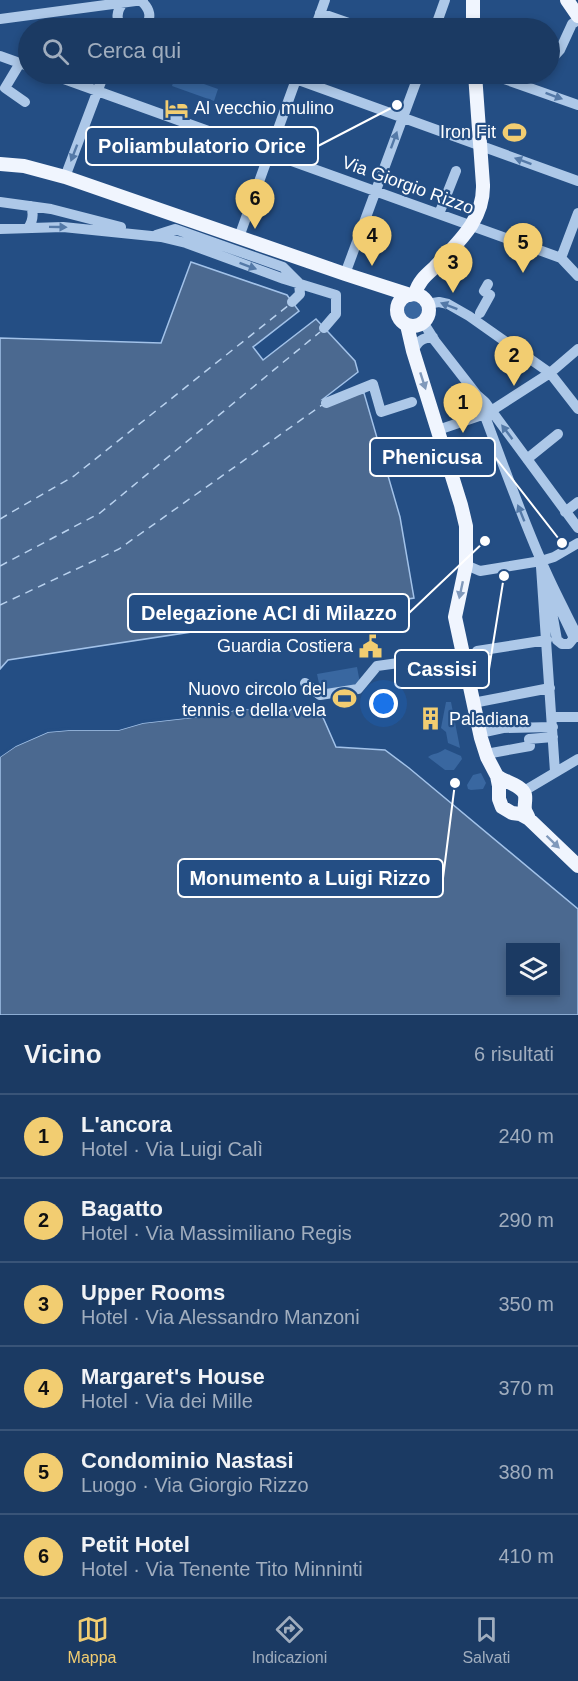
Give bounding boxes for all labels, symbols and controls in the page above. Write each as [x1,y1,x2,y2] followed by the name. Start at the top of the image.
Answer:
[18,18,560,84] search box
[39,35,72,68] icon: search
[87,38,181,63] text: Cerca qui
[545,92,563,102] one-way arrow
[163,95,189,121] hotel icon: Al vecchio mulino
[194,98,334,118] place label: Al vecchio mulino
[501,119,527,145] sports icon: Iron Fit
[440,122,496,142] place label: Iron Fit
[86,127,318,165] callout: Poliambulatorio Orice
[389,131,399,149] one-way arrow
[98,135,306,157] text: Poliambulatorio Orice
[69,144,78,162] one-way arrow
[339,152,477,218] street label: Via Giorgio Rizzo
[514,155,532,165] one-way arrow
[236,180,274,229] pin: 6
[352,216,392,266] pin: 4
[49,222,68,232] one-way arrow
[504,224,542,273] pin: 5
[434,244,472,293] pin: 3
[239,262,257,271] one-way arrow
[439,301,457,311] one-way arrow
[494,336,534,386] pin: 2
[419,372,428,390] one-way arrow
[444,384,482,433] pin: 1
[501,424,513,439] one-way arrow
[370,438,495,476] callout: Phenicusa
[382,446,483,468] text: Phenicusa
[516,504,525,522] one-way arrow
[456,581,465,600] one-way arrow
[128,594,409,632] callout: Delegazione ACI di Milazzo
[141,602,397,624] text: Delegazione ACI di Milazzo
[358,633,384,659] public building icon: Guardia Costiera
[217,636,354,656] place label: Guardia Costiera
[395,650,489,688] callout: Cassisi
[407,658,477,680] text: Cassisi
[182,679,327,720] place label: Nuovo circolo del tennis e della vela
[331,686,357,712] sports icon: Nuovo circolo del tennis e della vela
[369,689,398,718] your location
[418,706,444,732] building icon: Paladiana
[449,709,530,729] place label: Paladiana
[546,835,560,849] one-way arrow
[178,859,443,897] callout: Monumento a Luigi Rizzo
[189,867,431,889] text: Monumento a Luigi Rizzo
[506,943,560,997] map controls
[506,943,560,997] button: layers
[24,1039,102,1069] text: Vicino
[474,1043,554,1065] text: 6 risultati
[81,1112,172,1137] text: L'ancora
[38,1125,49,1147] text: 1
[498,1125,554,1147] text: 240 m
[81,1138,263,1160] text: Hotel · Via Luigi Calì
[81,1196,163,1221] text: Bagatto
[38,1209,49,1231] text: 2
[498,1209,554,1231] text: 290 m
[81,1222,352,1244] text: Hotel · Via Massimiliano Regis
[81,1280,225,1305] text: Upper Rooms
[38,1293,49,1315] text: 3
[498,1293,554,1315] text: 350 m
[81,1306,360,1328] text: Hotel · Via Alessandro Manzoni
[81,1364,265,1389] text: Margaret's House
[38,1377,49,1399] text: 4
[498,1377,554,1399] text: 370 m
[81,1390,253,1412] text: Hotel · Via dei Mille
[81,1448,294,1473] text: Condominio Nastasi
[38,1461,49,1483] text: 5
[498,1461,554,1483] text: 380 m
[81,1474,309,1496] text: Luogo · Via Giorgio Rizzo
[81,1532,190,1557] text: Petit Hotel
[38,1545,49,1567] text: 6
[498,1545,554,1567] text: 410 m
[81,1558,363,1580] text: Hotel · Via Tenente Tito Minninti
[68,1613,116,1667] tab: Mappa
[252,1613,327,1667] tab: Indicazioni
[462,1613,510,1667] tab: Salvati

